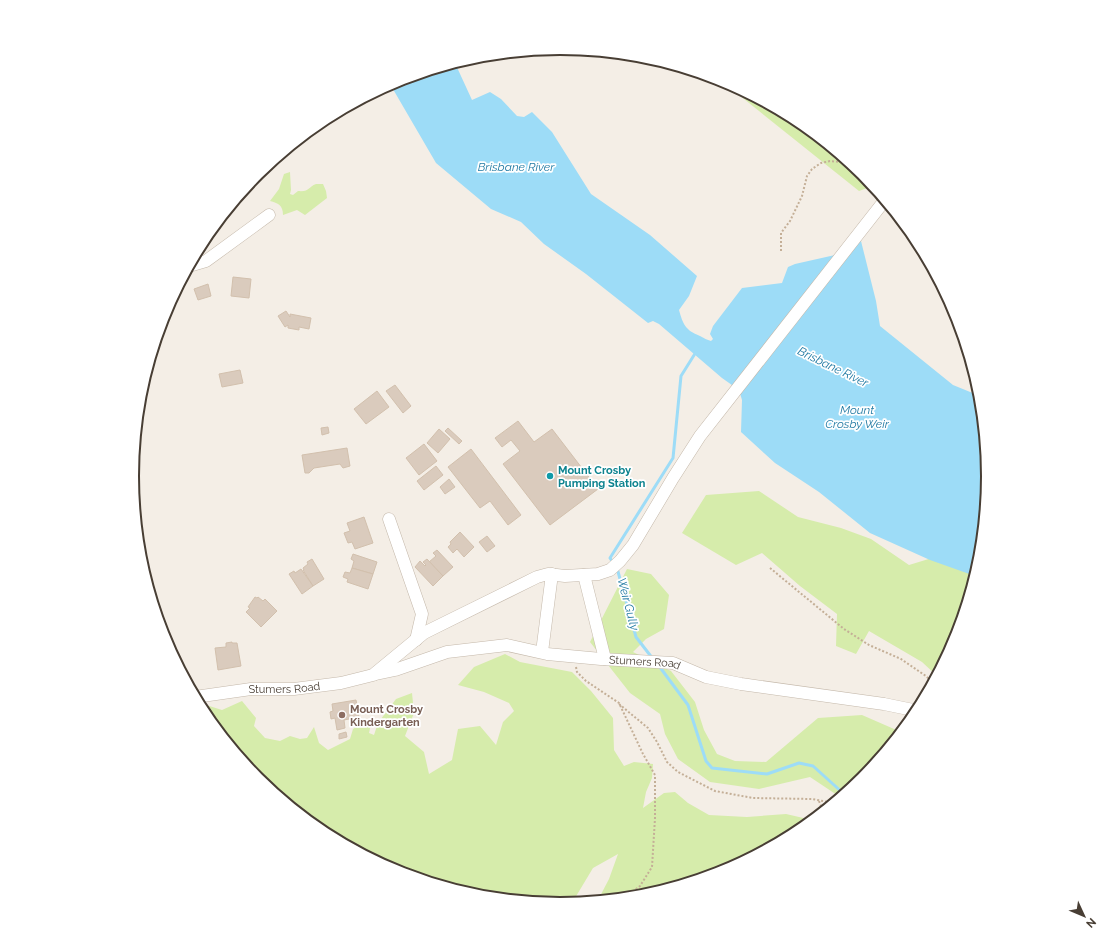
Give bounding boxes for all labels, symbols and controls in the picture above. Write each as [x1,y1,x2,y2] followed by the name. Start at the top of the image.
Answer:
[478,160,555,174] water label: Brisbane River
[795,344,871,390] water label: Brisbane River
[825,403,890,431] water label: Mount Crosby Weir
[558,464,646,490] place label: Mount Crosby Pumping Station
[545,471,555,481] marker: Mount Crosby Pumping Station
[614,576,642,633] water label: Weir Gully
[609,653,683,673] street label: Stumers Road
[249,680,321,696] street label: Stumers Road
[350,703,423,729] place label: Mount Crosby Kindergarten
[337,710,347,720] marker: Mount Crosby Kindergarten
[1064,896,1104,936] north arrow
[1083,915,1098,930] text: N

